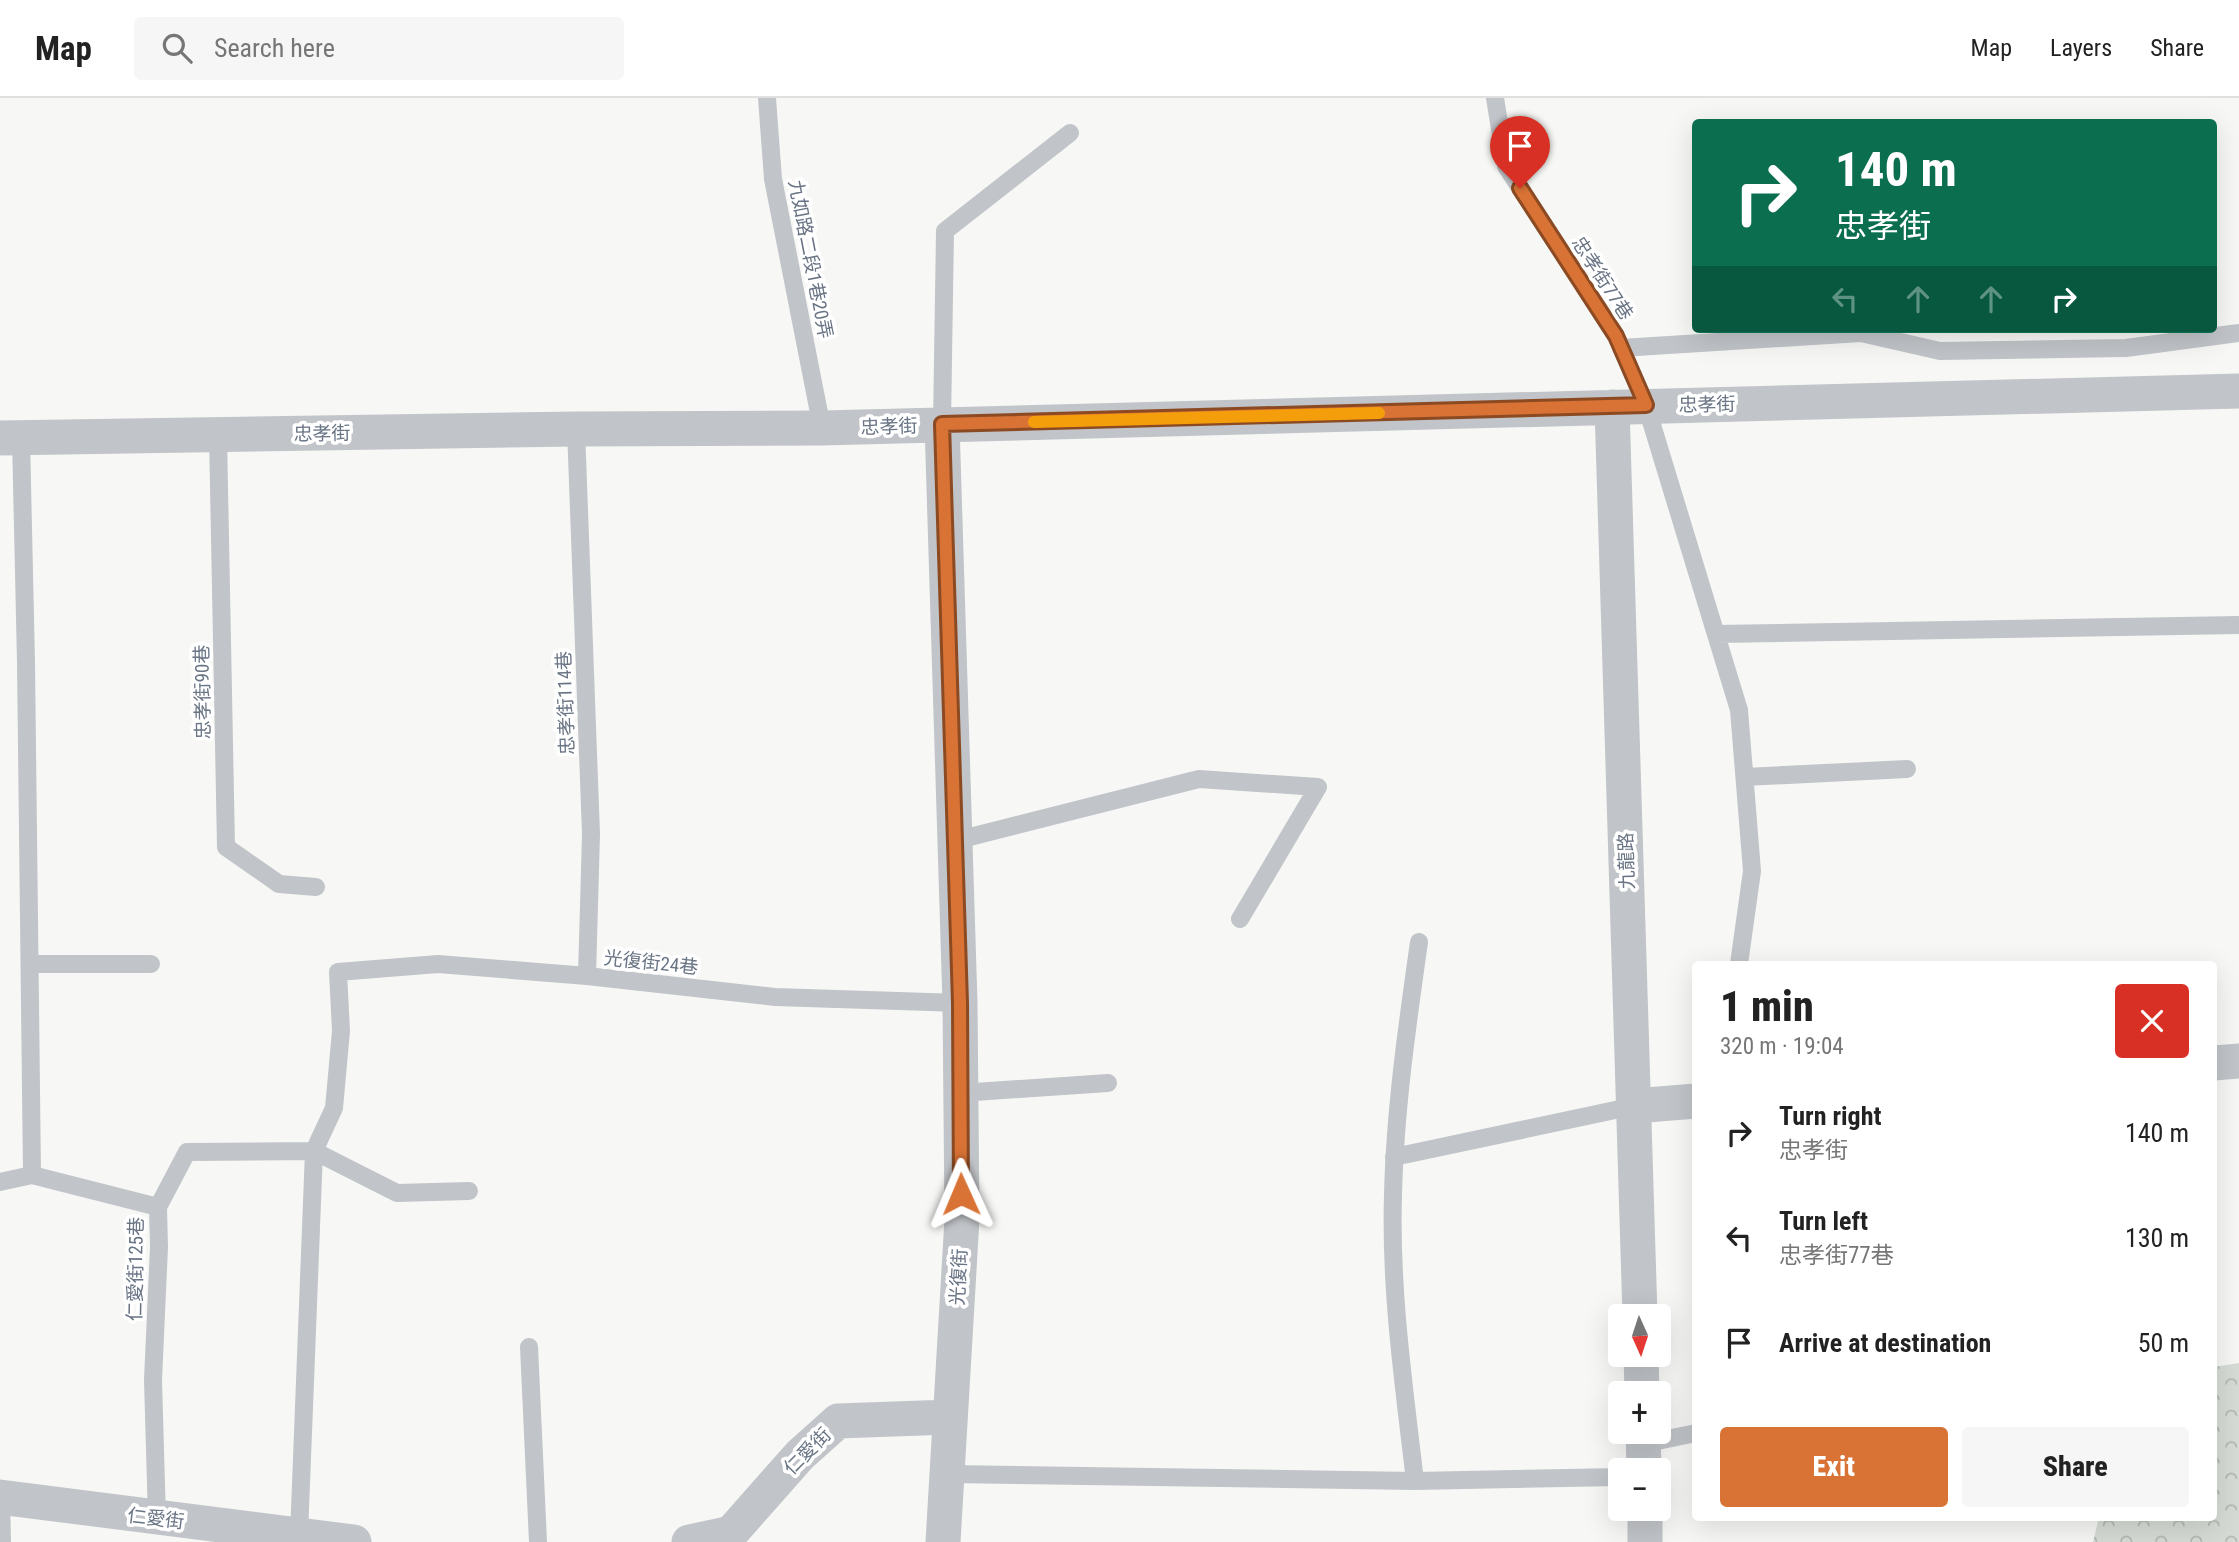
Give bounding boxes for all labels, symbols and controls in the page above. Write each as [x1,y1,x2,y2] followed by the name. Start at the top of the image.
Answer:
[134,17,624,80] search box
[35,29,92,68] text: Map
[158,29,196,67] icon: search
[214,33,335,63] text: Search here
[1971,34,2012,62] text: Map
[2050,34,2112,62] text: Layers
[2150,34,2204,62] text: Share
[1490,116,1550,188] pin
[1501,127,1539,165] icon: arrive
[1835,141,1957,198] text: 140 m
[1720,147,1811,238] icon: right
[784,178,837,340] street label: 九如路二段1巷20弄
[1835,207,1931,245] text: 忠孝街
[1567,232,1638,324] street label: 忠孝街77巷
[1826,280,1864,318] icon: left
[1899,280,1937,318] icon: ahead
[1972,280,2010,318] icon: ahead
[2045,280,2083,318] icon: right
[1678,393,1736,416] street label: 忠孝街
[860,414,918,439] street label: 忠孝街
[293,422,351,445] street label: 忠孝街
[190,644,215,740] street label: 忠孝街90巷
[552,651,579,755] street label: 忠孝街114巷
[1614,832,1639,890] street label: 九龍路
[603,946,699,979] street label: 光復街24巷
[1720,982,1814,1031] text: 1 min
[2115,984,2189,1058] button: close
[1720,1033,1844,1060] text: 320 m · 19:04
[1779,1101,1881,1131] text: Turn right
[1720,1114,1758,1152] icon: right
[2125,1118,2189,1148] text: 140 m
[1779,1137,1848,1164] text: 忠孝街
[924,1157,998,1231] position arrow
[1779,1206,1868,1236] text: Turn left
[123,1217,148,1321] street label: 仁愛街125巷
[1720,1219,1758,1257] icon: left
[2125,1223,2189,1253] text: 130 m
[1779,1242,1894,1269] text: 忠孝街77巷
[946,1248,971,1306] street label: 光復街
[1608,1304,1671,1367] north arrow
[1608,1304,1671,1521] map controls
[1720,1324,1758,1362] icon: arrive
[1779,1328,1991,1358] text: Arrive at destination
[2138,1328,2189,1358] text: 50 m
[1608,1381,1671,1444] button: +
[779,1423,836,1480] street label: 仁愛街
[1720,1427,1948,1507] button: Exit
[1962,1427,2189,1507] button: Share
[1608,1458,1671,1521] button: −
[126,1504,186,1533] street label: 仁愛街

